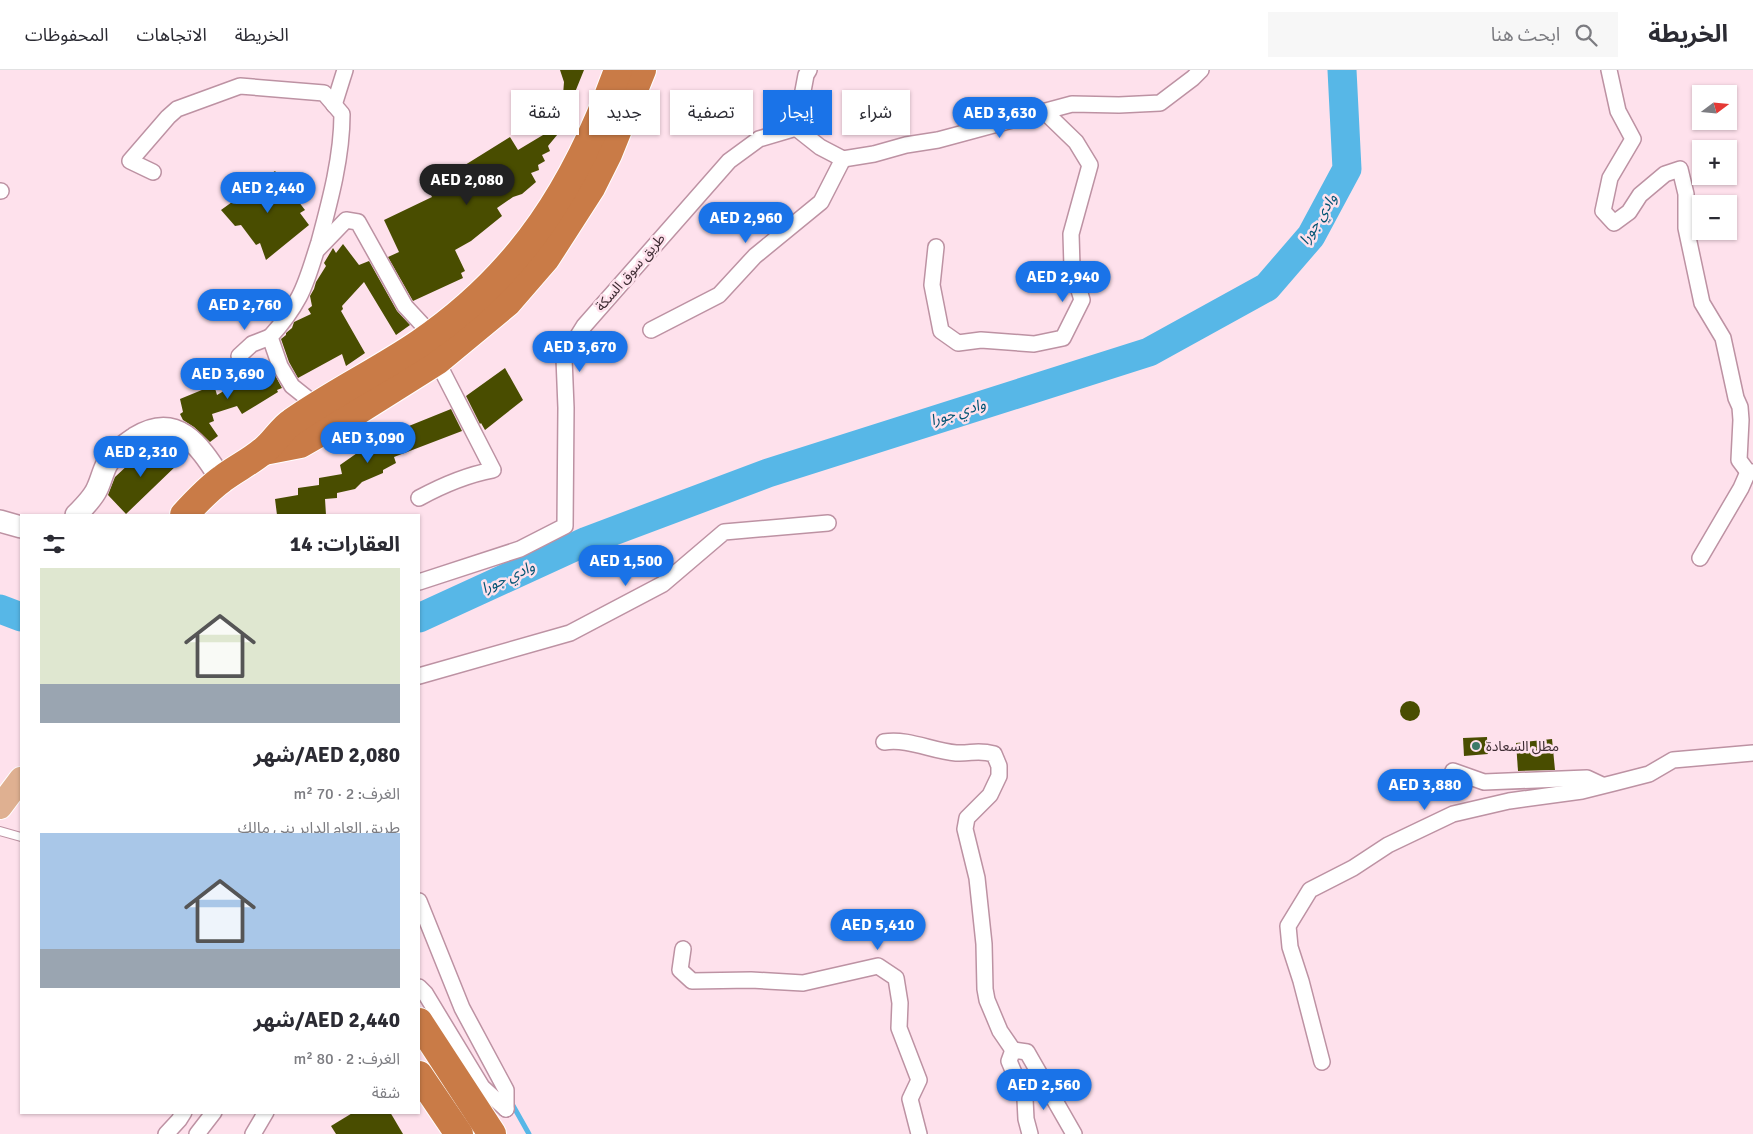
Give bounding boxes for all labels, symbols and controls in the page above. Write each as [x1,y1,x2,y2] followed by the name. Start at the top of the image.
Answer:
[1268,12,1618,57] search box
[1648,19,1728,49] text: الخريطة
[1572,21,1600,49] icon: search
[1491,23,1560,47] text: ابحث هنا
[25,24,109,46] text: المحفوظات
[137,24,207,46] text: الاتجاهات
[235,24,289,46] text: الخريطة
[1692,85,1738,130] north arrow
[1692,85,1737,240] map controls
[511,90,579,135] chip: شقة
[589,90,660,135] chip: جديد
[670,90,753,135] chip: تصفية
[763,90,832,135] chip: إيجار
[842,90,910,135] chip: شراء
[943,97,1057,139] pin: AED 3,630
[964,103,1036,123] text: AED 3,630
[1692,140,1737,185] button: +
[410,164,524,206] pin: AED 2,080
[431,170,503,190] text: AED 2,080
[211,172,325,214] pin: AED 2,440
[232,178,304,198] text: AED 2,440
[1295,190,1343,249] water label: وادي جورا
[1692,195,1737,240] button: −
[689,202,803,244] pin: AED 2,960
[710,208,782,228] text: AED 2,960
[592,230,670,315] street label: طريق سوق السكة
[1006,260,1120,303] pin: AED 2,940
[1027,267,1099,287] text: AED 2,940
[188,288,302,331] pin: AED 2,760
[209,295,281,315] text: AED 2,760
[523,330,637,373] pin: AED 3,670
[544,337,616,357] text: AED 3,670
[171,358,285,400] pin: AED 3,690
[192,364,264,384] text: AED 3,690
[928,395,989,432] water label: وادي جورا
[311,422,425,464] pin: AED 3,090
[332,428,404,448] text: AED 3,090
[84,436,198,478] pin: AED 2,310
[105,442,177,462] text: AED 2,310
[40,530,68,558] icon: filters
[290,531,400,557] text: العقارات: 14
[569,544,683,587] pin: AED 1,500
[590,551,662,571] text: AED 1,500
[478,557,539,599] water label: وادي جورا
[175,601,265,691] icon: home
[1486,738,1559,755] place label: مطل السعادة
[1470,740,1482,752] marker: مطل السعادة
[254,742,400,768] text: AED 2,080/شهر
[1368,768,1482,811] pin: AED 3,880
[1389,775,1461,795] text: AED 3,880
[293,784,400,804] text: الغرف: 2 · 70 m²
[238,818,400,838] text: طريق العام الداير بني مالك
[175,866,265,956] icon: home
[821,908,935,951] pin: AED 5,410
[842,915,914,935] text: AED 5,410
[254,1007,400,1033] text: AED 2,440/شهر
[293,1049,400,1069] text: الغرف: 2 · 80 m²
[987,1068,1101,1111] pin: AED 2,560
[1008,1075,1080,1095] text: AED 2,560
[372,1083,400,1103] text: شقة

